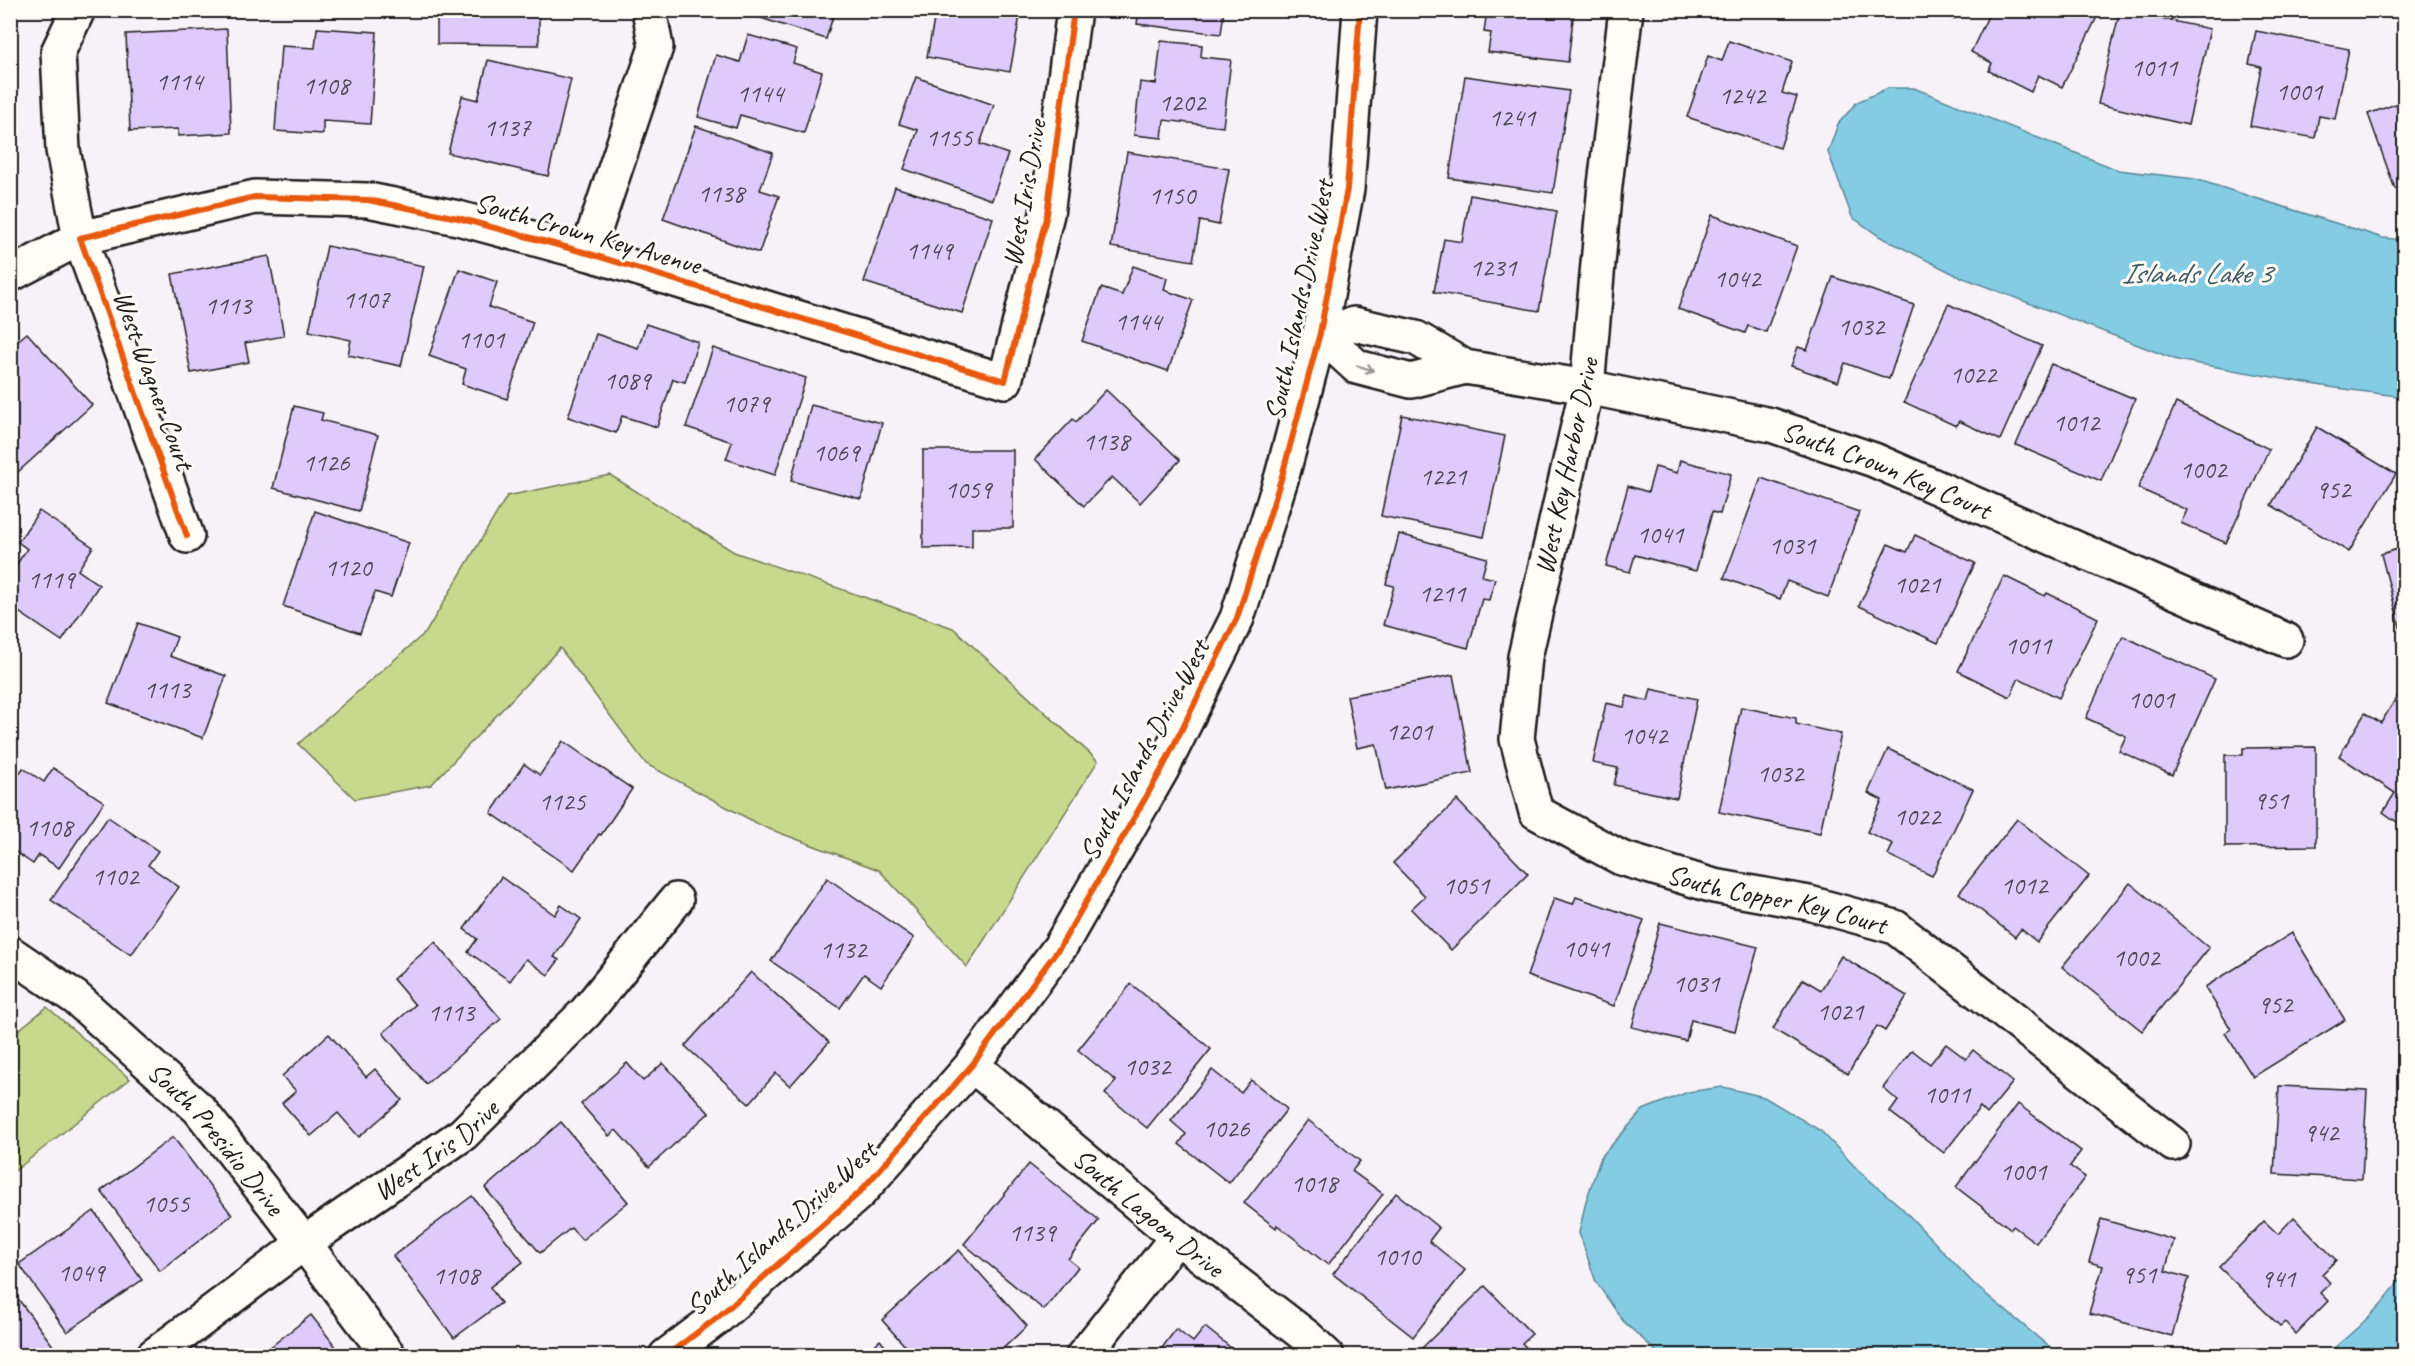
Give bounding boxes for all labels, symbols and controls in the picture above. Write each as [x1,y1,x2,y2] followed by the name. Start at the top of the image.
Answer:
[2131,51,2179,84] house number: 1011
[156,65,205,98] house number: 1114
[303,69,352,102] house number: 1108
[2276,75,2324,108] house number: 1001
[737,77,786,110] house number: 1144
[1719,79,1768,112] house number: 1242
[1159,86,1208,119] house number: 1202
[1489,101,1537,134] house number: 1241
[484,111,532,144] house number: 1137
[994,115,1054,269] street label: West Iris Drive
[926,121,974,154] house number: 1155
[1256,174,1342,423] street label: South Islands Drive West
[698,177,747,210] house number: 1138
[1149,179,1198,212] house number: 1150
[471,184,707,282] street label: South Crown Key Avenue
[906,234,955,267] house number: 1149
[1470,251,1518,284] house number: 1231
[2121,254,2276,292] water label: Islands Lake 3
[1714,262,1763,295] house number: 1042
[343,283,391,316] house number: 1107
[105,286,203,477] street label: West Wagner Court
[205,289,254,322] house number: 1113
[1115,305,1164,338] house number: 1144
[1838,310,1887,343] house number: 1032
[458,323,506,356] house number: 1101
[1526,353,1606,577] street label: West Key Harbor Drive
[1950,358,1999,391] house number: 1022
[1355,363,1374,374] one-way arrow
[604,364,653,397] house number: 1089
[723,387,772,420] house number: 1079
[2053,406,2102,439] house number: 1012
[1778,413,1999,528] street label: South Crown Key Court
[1083,425,1132,458] house number: 1138
[813,436,862,469] house number: 1069
[303,446,351,479] house number: 1126
[2180,453,2229,486] house number: 1002
[1420,460,1468,493] house number: 1221
[945,473,994,506] house number: 1059
[2315,473,2353,506] house number: 952
[1637,518,1685,551] house number: 1041
[1769,529,1817,562] house number: 1031
[325,551,374,584] house number: 1120
[28,563,77,596] house number: 1119
[1894,568,1942,601] house number: 1021
[1419,577,1467,610] house number: 1211
[2005,629,2053,662] house number: 1011
[1071,631,1218,866] street label: South Islands Drive West
[144,673,193,706] house number: 1113
[2128,683,2176,716] house number: 1001
[1386,715,1434,748] house number: 1201
[1621,719,1670,752] house number: 1042
[1757,757,1806,790] house number: 1032
[2253,784,2290,817] house number: 951
[539,785,587,818] house number: 1125
[1894,800,1943,833] house number: 1022
[26,811,75,844] house number: 1108
[1663,855,1894,942] street label: South Copper Key Court
[92,860,141,893] house number: 1102
[1443,869,1491,902] house number: 1051
[2001,869,2050,902] house number: 1012
[1563,932,1611,965] house number: 1041
[820,933,869,966] house number: 1132
[2113,941,2162,974] house number: 1002
[1673,967,1721,1000] house number: 1031
[2257,988,2295,1021] house number: 952
[1817,995,1865,1028] house number: 1021
[428,996,477,1029] house number: 1113
[1124,1050,1173,1083] house number: 1032
[141,1054,294,1223] street label: South Presidio Drive
[1924,1078,1972,1111] house number: 1011
[366,1090,507,1208] street label: West Iris Drive
[1203,1112,1251,1145] house number: 1026
[2303,1116,2341,1149] house number: 942
[678,1131,886,1323] street label: South Islands Drive West
[1066,1140,1233,1285] street label: South Lagoon Drive
[2000,1155,2048,1188] house number: 1001
[1291,1167,1340,1200] house number: 1018
[143,1187,191,1220] house number: 1055
[1009,1216,1058,1249] house number: 1139
[1374,1240,1423,1273] house number: 1010
[58,1256,107,1289] house number: 1049
[2121,1258,2158,1291] house number: 951
[433,1259,482,1292] house number: 1108
[2260,1262,2297,1295] house number: 941

